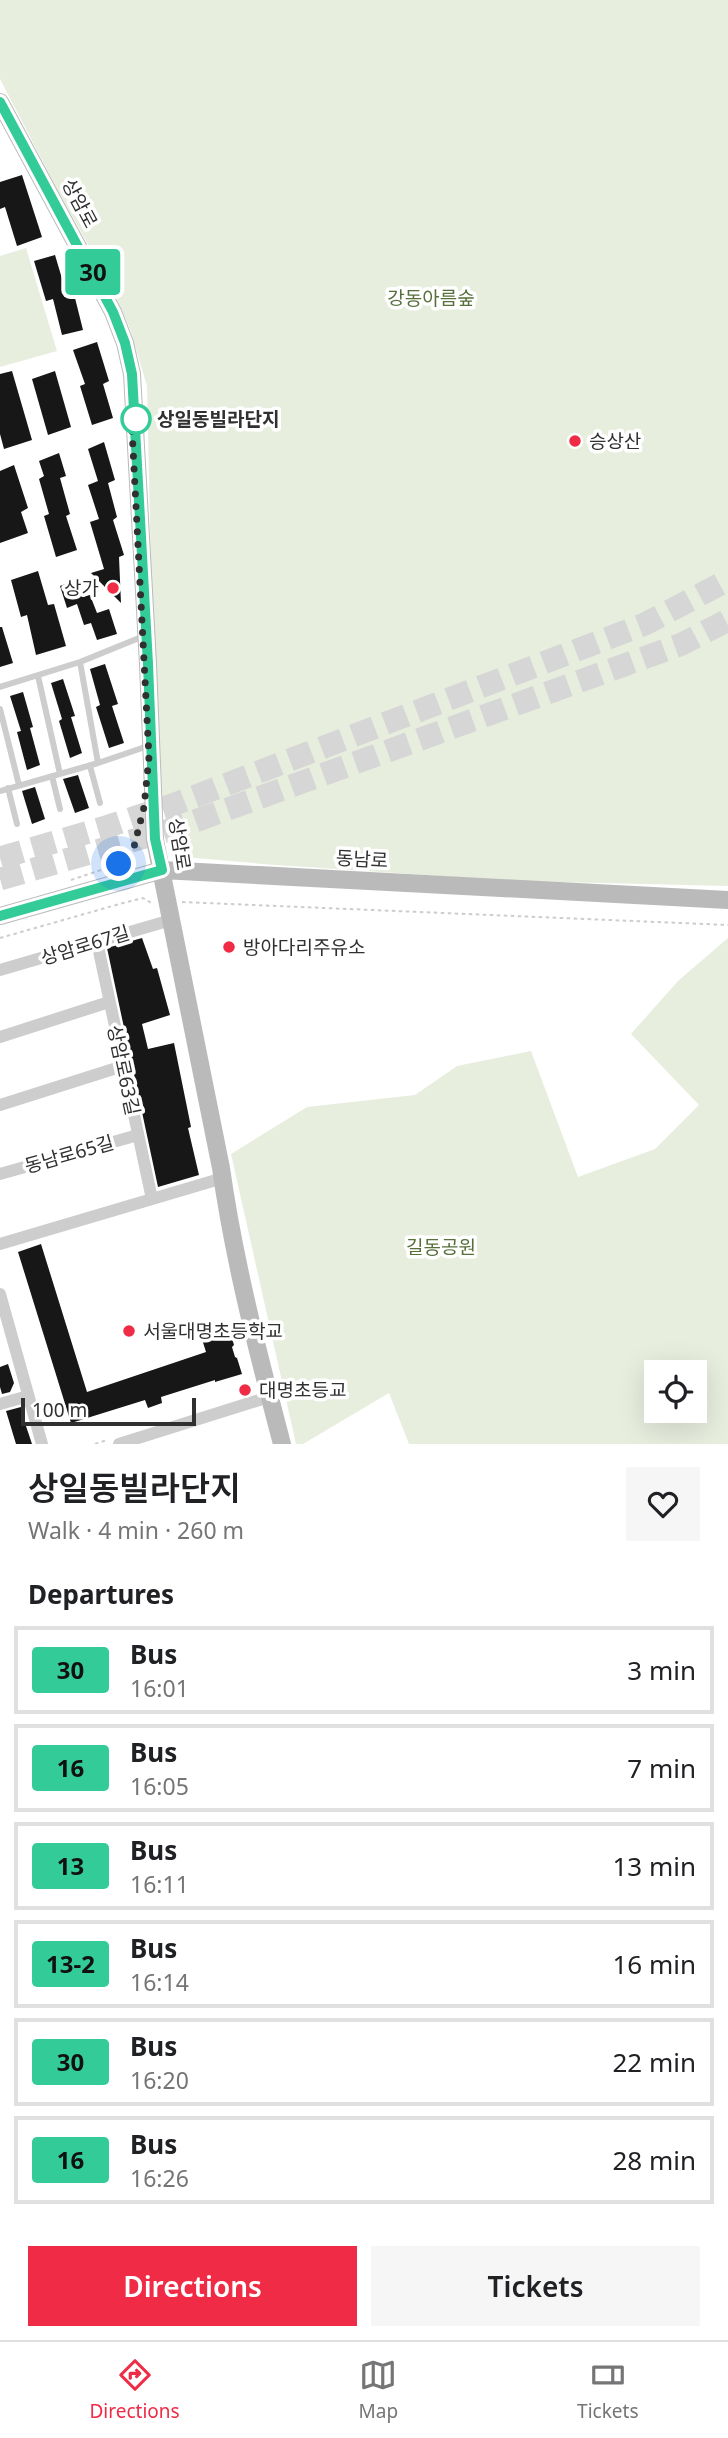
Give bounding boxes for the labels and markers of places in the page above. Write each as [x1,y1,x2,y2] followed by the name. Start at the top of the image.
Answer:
[121,404,151,434] marker: 상일동빌라단지
[157,406,279,432] place label: 상일동빌라단지
[589,428,641,454] place label: 승상산
[567,433,583,449] marker: 승상산
[64,575,99,601] place label: 상가
[105,580,121,596] marker: 상가
[243,934,365,960] place label: 방아다리주유소
[221,939,237,955] marker: 방아다리주유소
[143,1318,283,1344] place label: 서울대명초등학교
[121,1323,137,1339] marker: 서울대명초등학교
[259,1377,346,1403] place label: 대명초등교
[237,1382,253,1398] marker: 대명초등교

